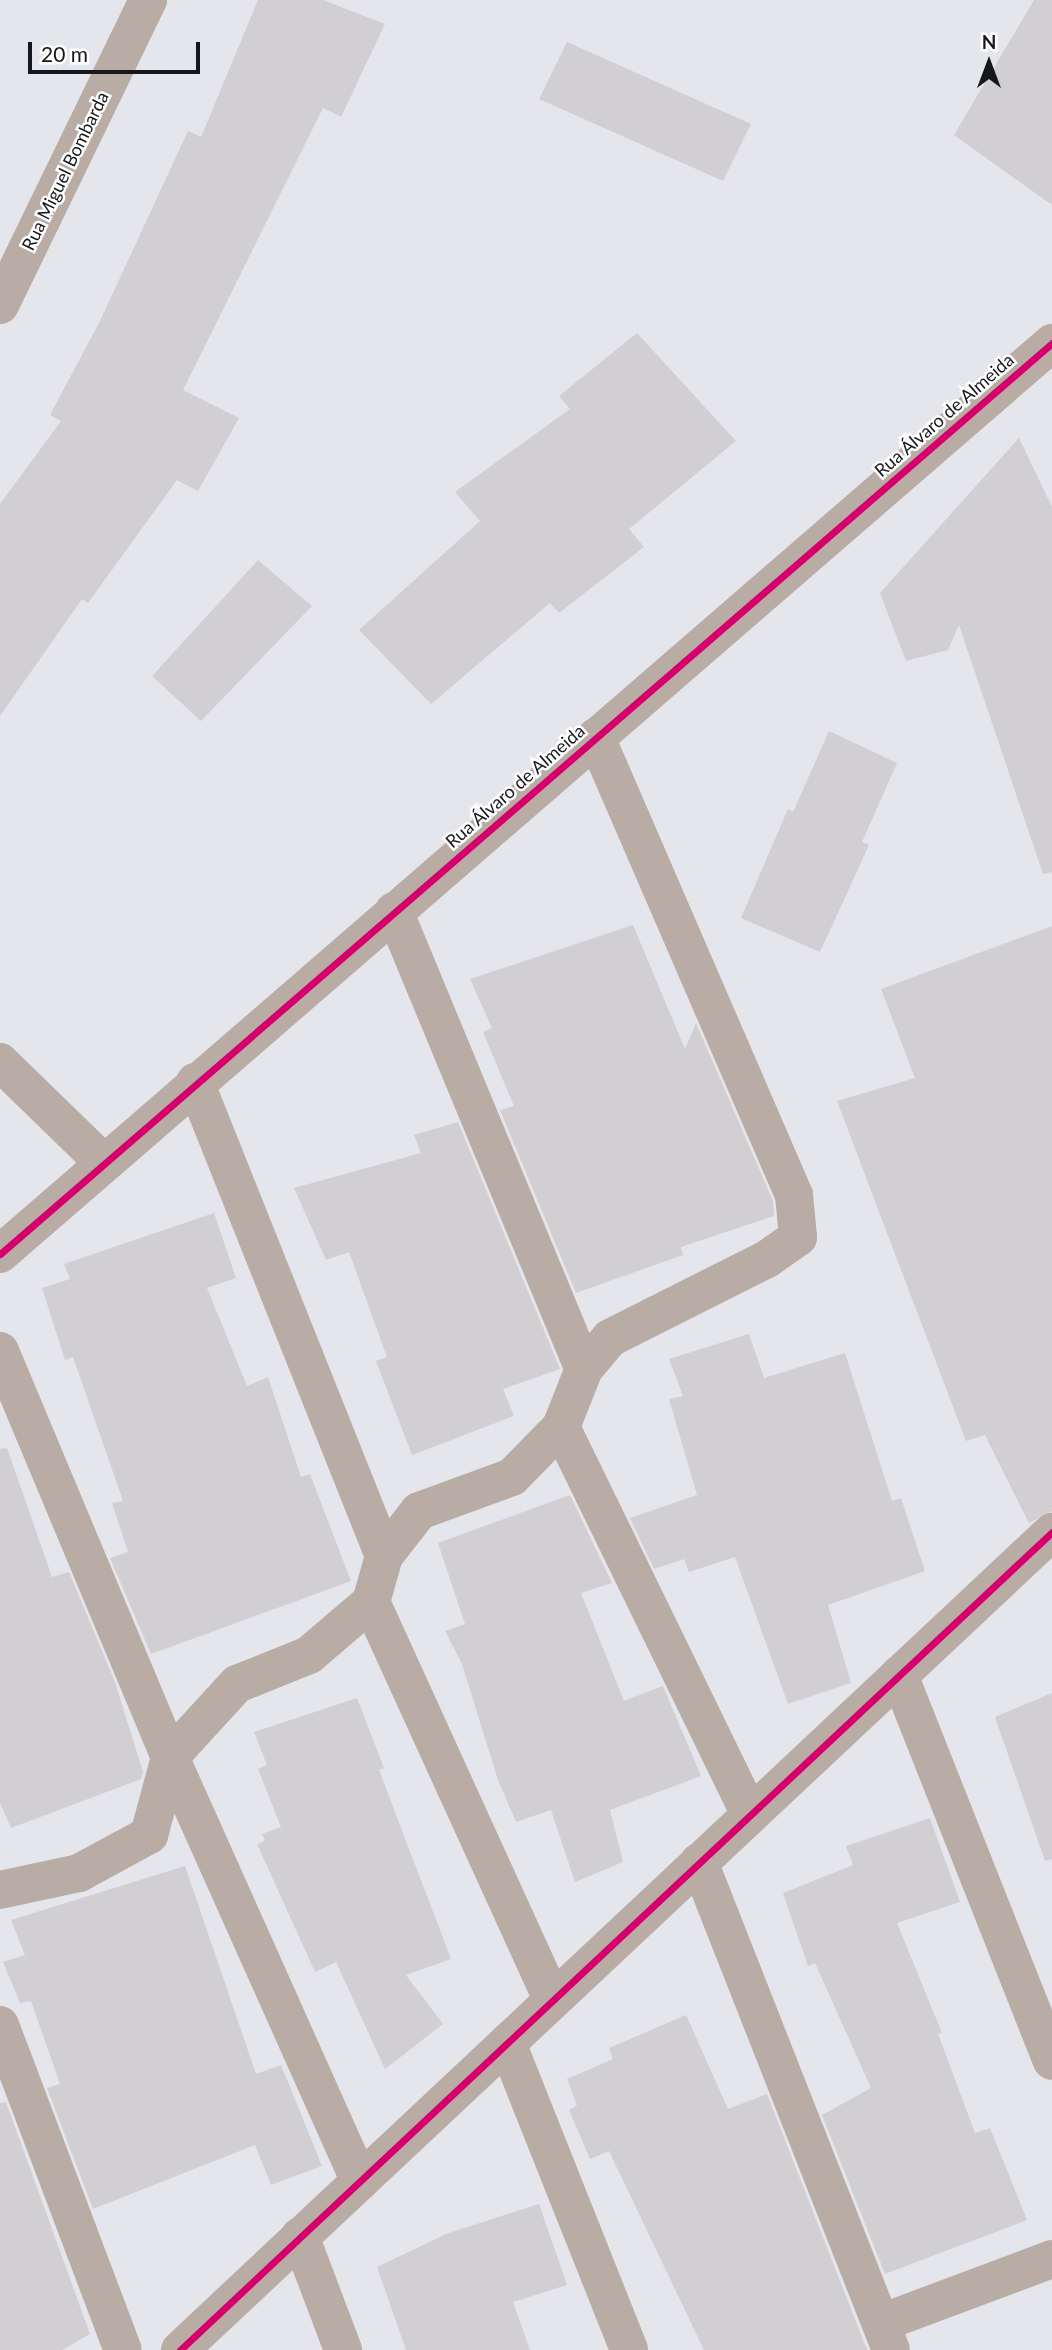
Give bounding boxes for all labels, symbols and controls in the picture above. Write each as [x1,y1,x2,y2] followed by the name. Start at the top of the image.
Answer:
[32,28,203,72] scale bar
[954,28,1024,98] north arrow
[982,30,996,53] text: N
[41,41,88,66] text: 20 m
[17,88,113,254] street label: Rua Miguel Bombarda
[870,348,1018,482] street label: Rua Álvaro de Almeida
[441,719,589,853] street label: Rua Álvaro de Almeida

